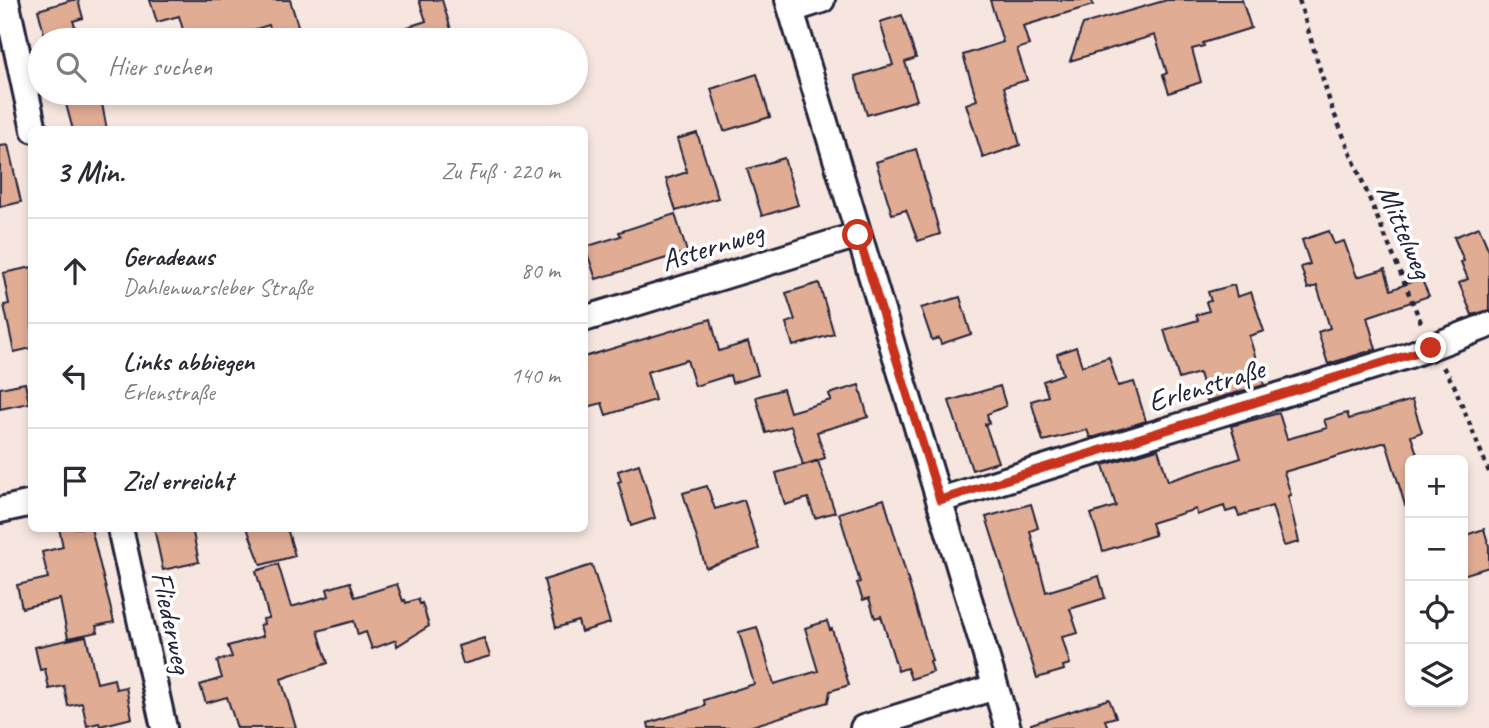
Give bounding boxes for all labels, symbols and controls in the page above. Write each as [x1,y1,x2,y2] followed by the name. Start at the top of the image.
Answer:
[28,28,588,105] search box
[52,48,90,86] icon: search
[108,50,212,83] text: Hier suchen
[56,153,125,191] text: 3 Min.
[441,157,560,186] text: Zu Fuß · 220 m
[1368,178,1443,286] street label: Mittelweg
[656,212,770,280] street label: Asternweg
[842,219,873,250] route start
[123,240,214,273] text: Geradeaus
[56,252,94,290] icon: ahead
[521,256,560,285] text: 80 m
[123,273,312,302] text: Dahlenwarsleber Straße
[1415,332,1446,363] route end
[123,345,254,378] text: Links abbiegen
[1143,349,1271,421] street label: Erlenstraße
[56,357,94,395] icon: left
[511,361,560,390] text: 140 m
[123,378,215,407] text: Erlenstraße
[1405,455,1468,707] map controls
[1405,455,1468,518] button: +
[56,462,94,500] icon: arrive
[123,464,233,497] text: Ziel erreicht
[1405,518,1468,581] button: −
[143,568,202,679] street label: Fliederweg
[1405,581,1468,644] button: locate
[1405,644,1468,707] button: layers

